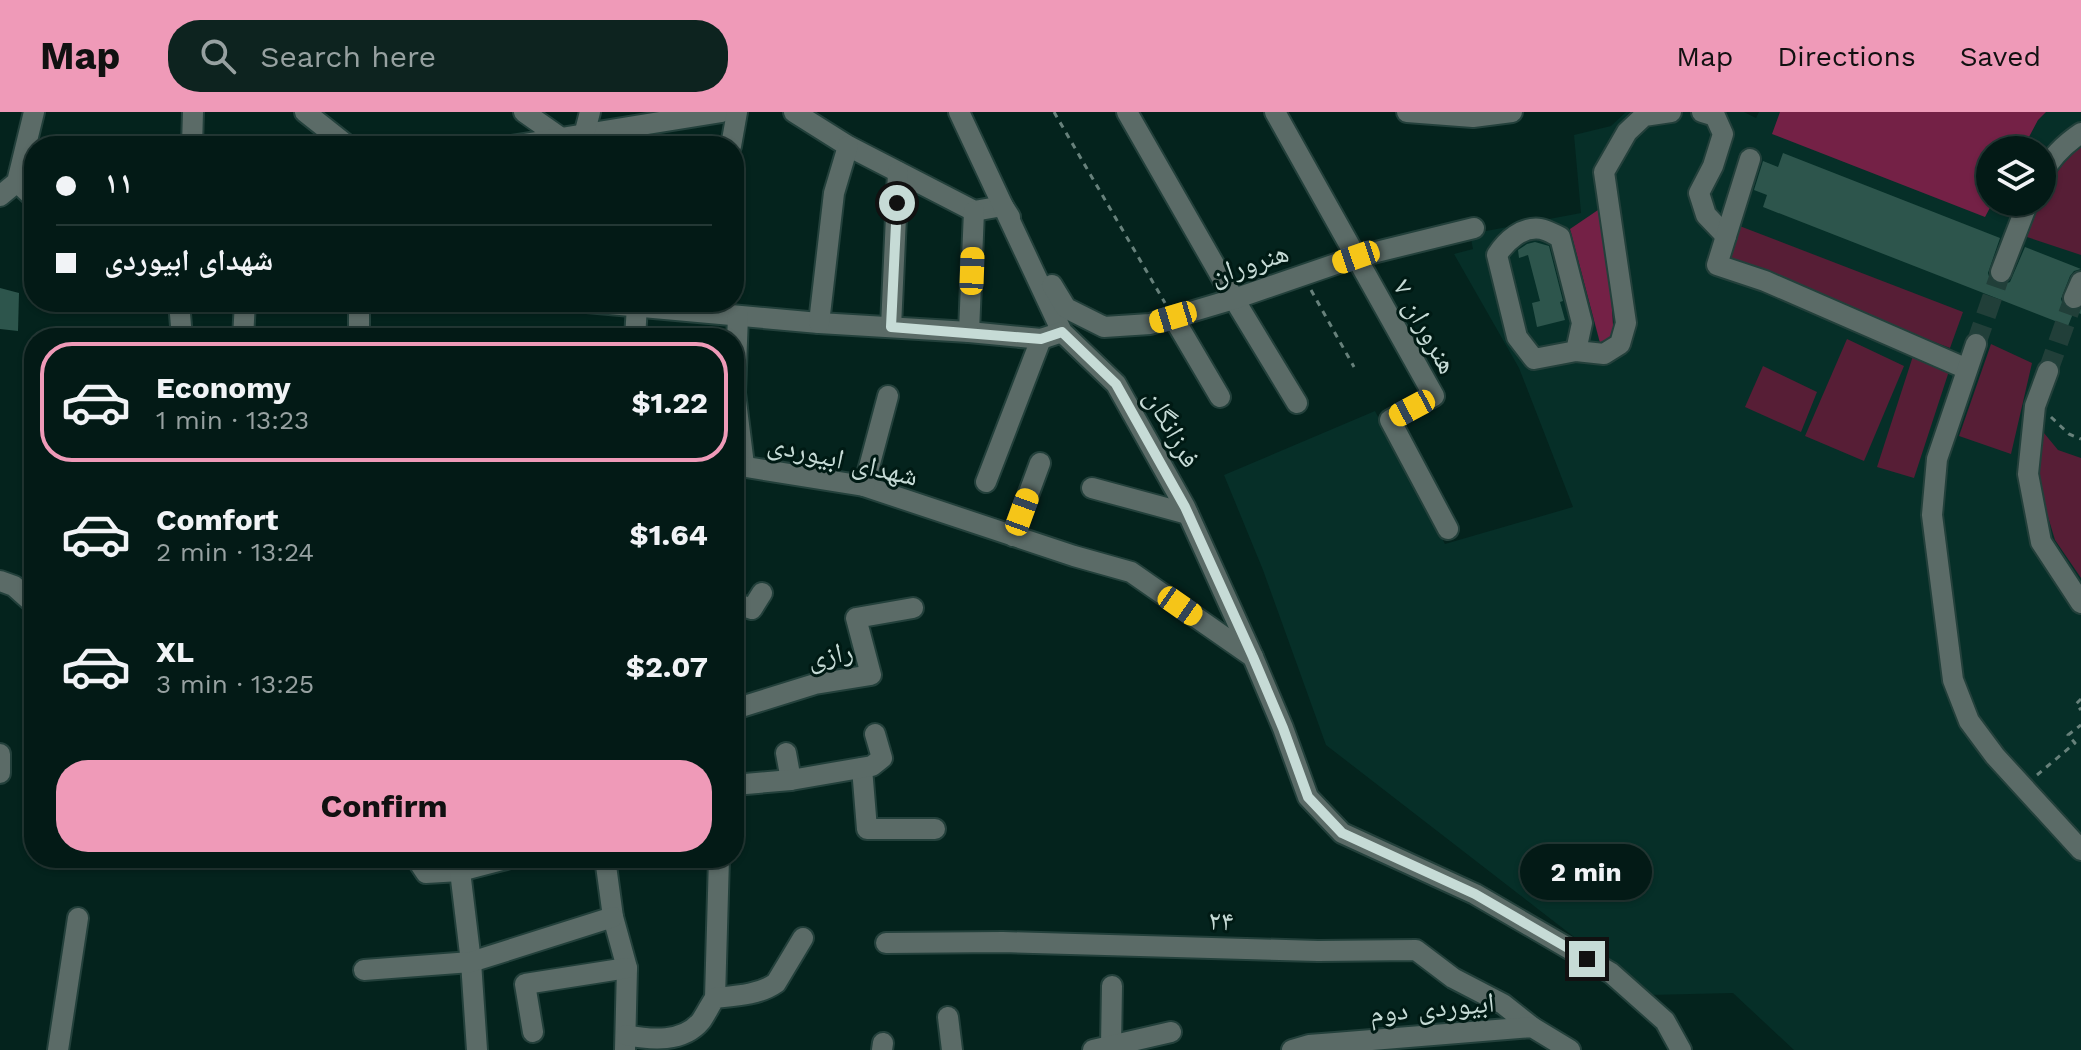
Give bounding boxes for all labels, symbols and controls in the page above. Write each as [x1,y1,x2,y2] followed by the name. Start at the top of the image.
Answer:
[168,20,728,92] search box
[40,34,120,78] text: Map
[196,34,240,78] icon: search
[260,39,436,74] text: Search here
[1676,40,1733,73] text: Map
[1777,40,1916,73] text: Directions
[1960,40,2041,73] text: Saved
[1976,136,2056,216] map controls
[1976,136,2056,216] button: layers
[104,165,133,200] text: ۱۱
[879,185,915,221] route start
[1206,235,1293,292] street label: هنروران
[1329,238,1383,276] car
[104,242,273,277] text: شهدای ابیوردی
[959,247,985,295] car
[1386,273,1465,379] street label: هنروران ۷
[1147,299,1199,335] car
[60,366,132,438] icon: car
[156,370,291,405] text: Economy
[1138,383,1207,473] street label: فرزانگان
[631,385,708,420] text: $1.22
[1385,386,1439,430] car
[156,405,309,435] text: 1 min · 13:23
[765,426,921,493] street label: شهدای ابیوردی
[1003,485,1041,539] car
[60,498,132,570] icon: car
[156,502,278,537] text: Comfort
[629,517,708,552] text: $1.64
[156,537,314,567] text: 2 min · 13:24
[1153,582,1207,630] car
[60,630,132,702] icon: car
[156,634,194,669] text: XL
[805,634,856,675] street label: رازی
[626,649,708,684] text: $2.07
[156,669,314,699] text: 3 min · 13:25
[56,760,712,852] button: Confirm
[1521,843,1653,899] callout: 2 min
[1550,857,1622,887] text: 2 min
[1208,904,1234,937] street label: ۲۴
[1569,941,1605,977] route end
[1368,986,1496,1031] street label: ابیوردی دوم

